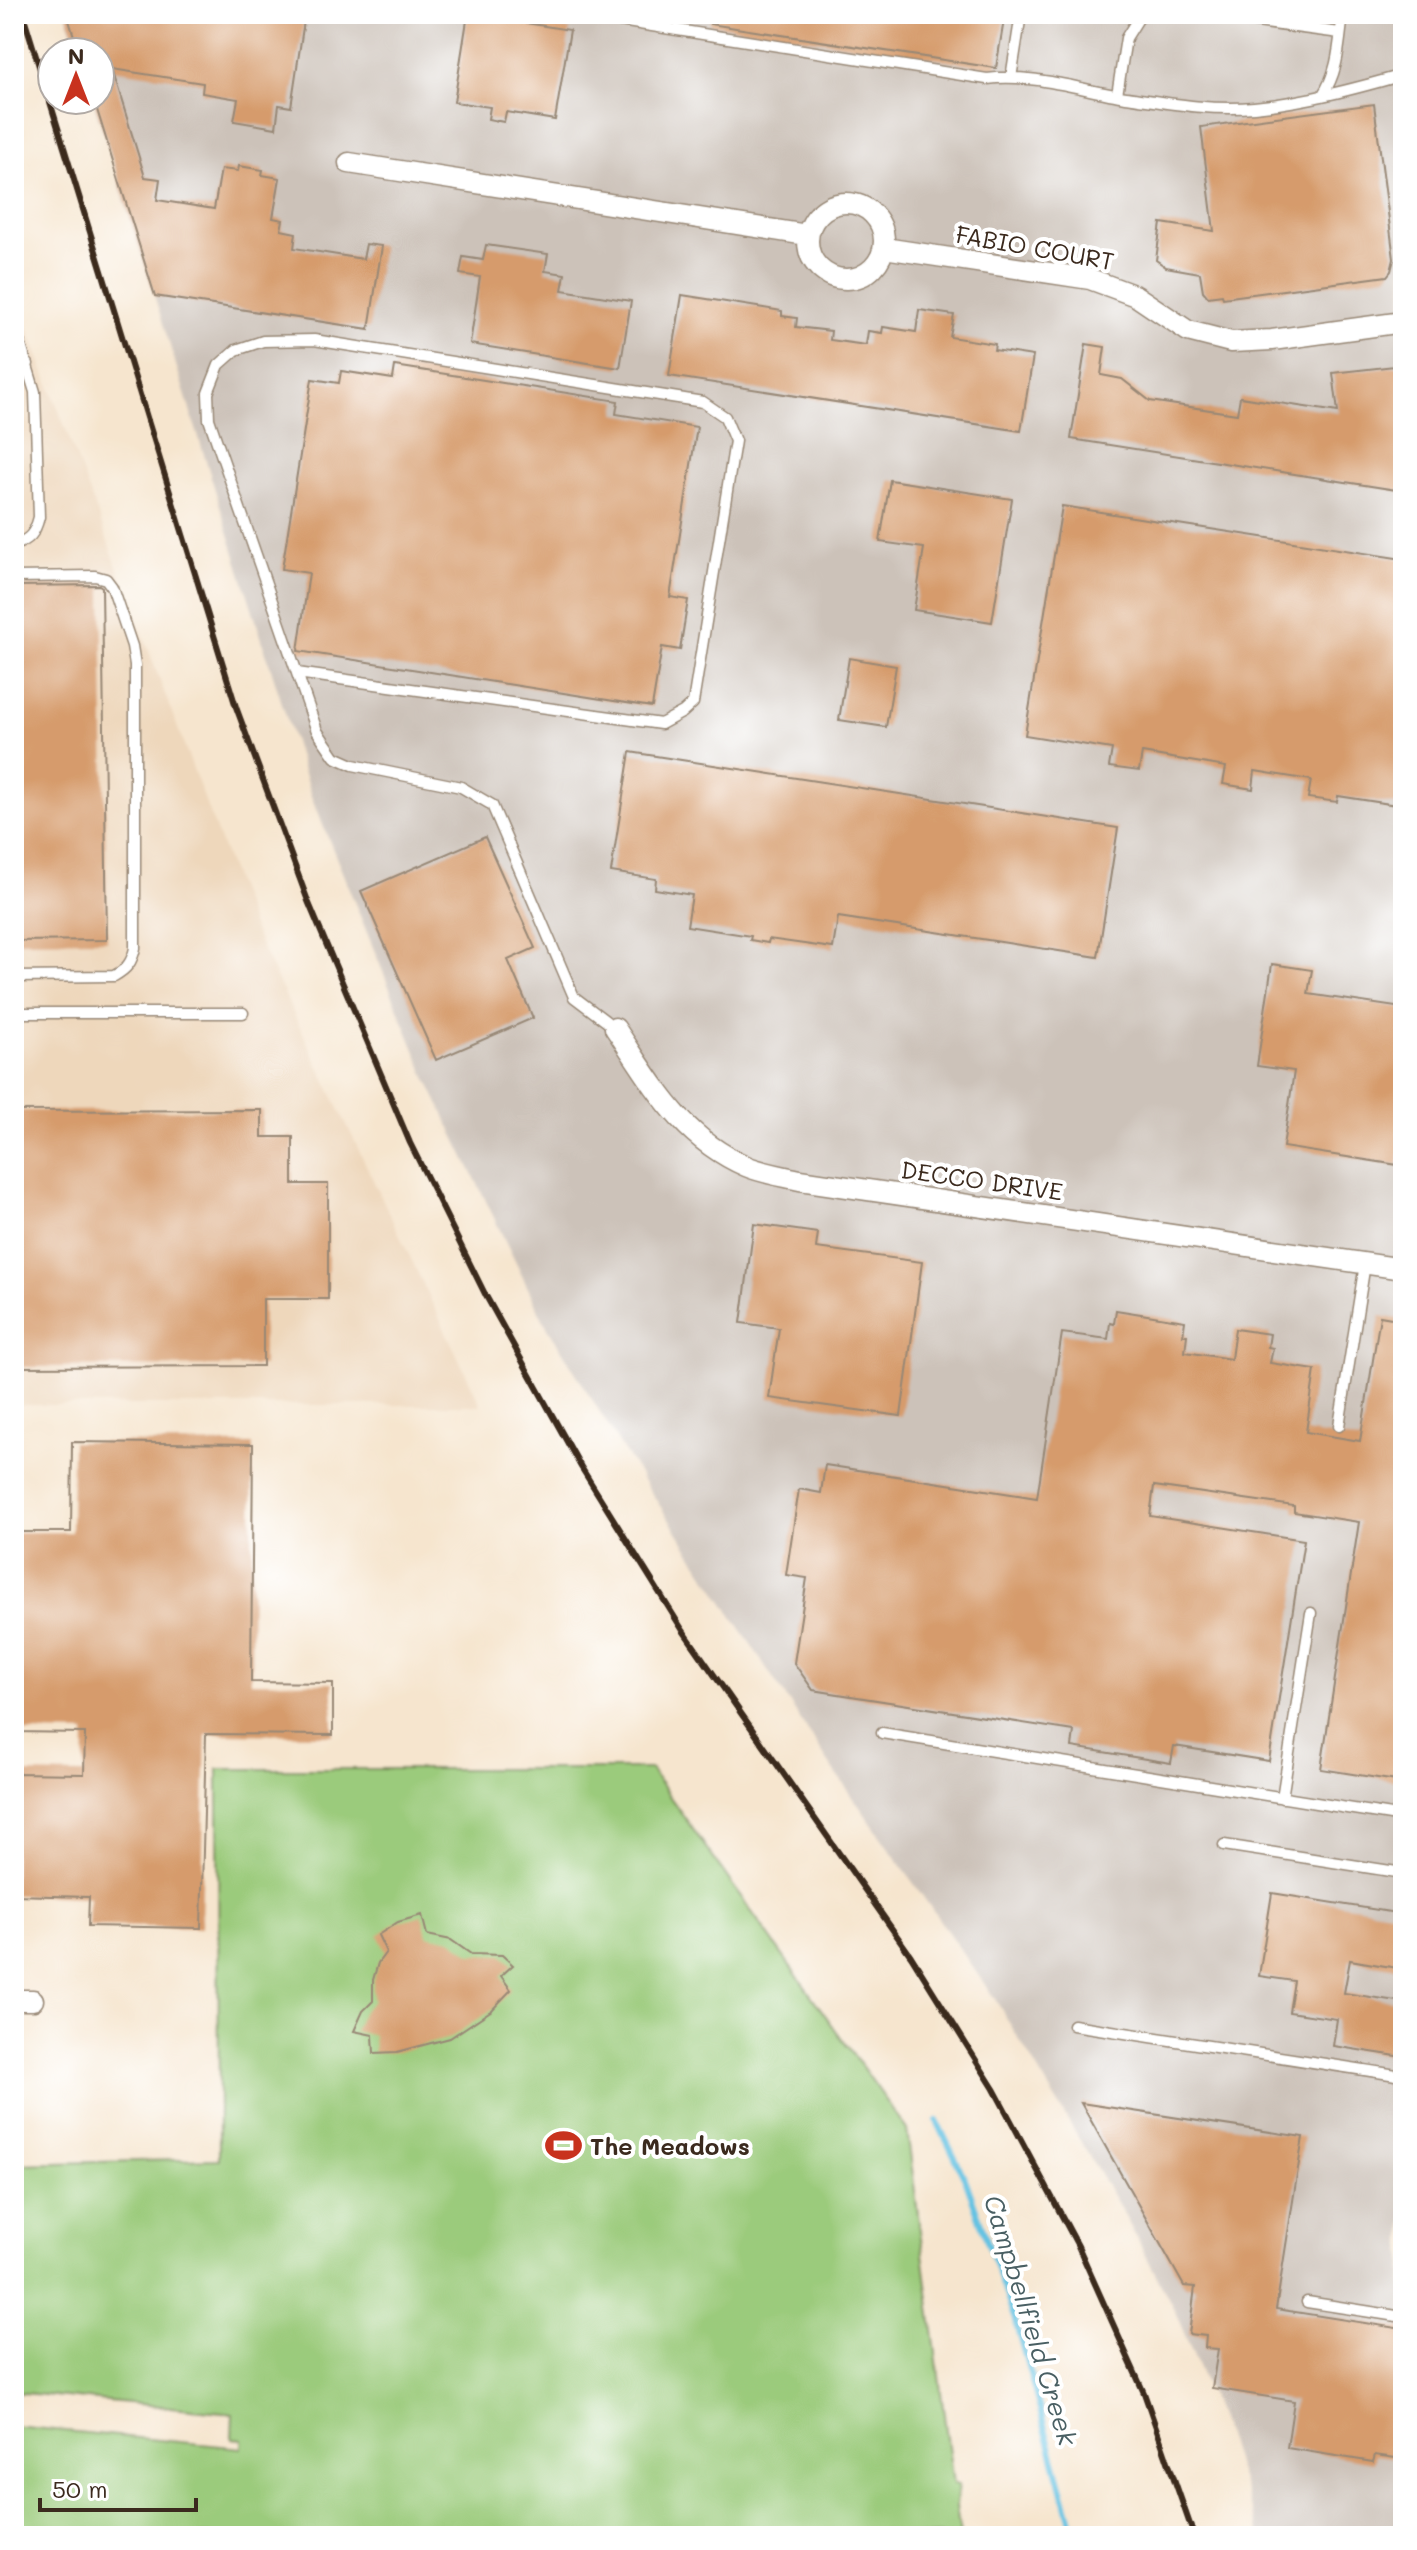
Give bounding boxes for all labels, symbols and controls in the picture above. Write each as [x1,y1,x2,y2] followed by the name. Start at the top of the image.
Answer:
[36,36,116,116] north arrow
[68,41,84,70] text: N
[953,218,1117,276] street label: FABIO COURT
[899,1153,1065,1207] street label: DECCO DRIVE
[545,2126,583,2164] sports icon: The Meadows
[590,2130,750,2161] place label: The Meadows
[977,2191,1086,2451] water label: Campbellfield Creek
[40,2462,196,2512] scale bar
[52,2473,108,2504] text: 50 m

